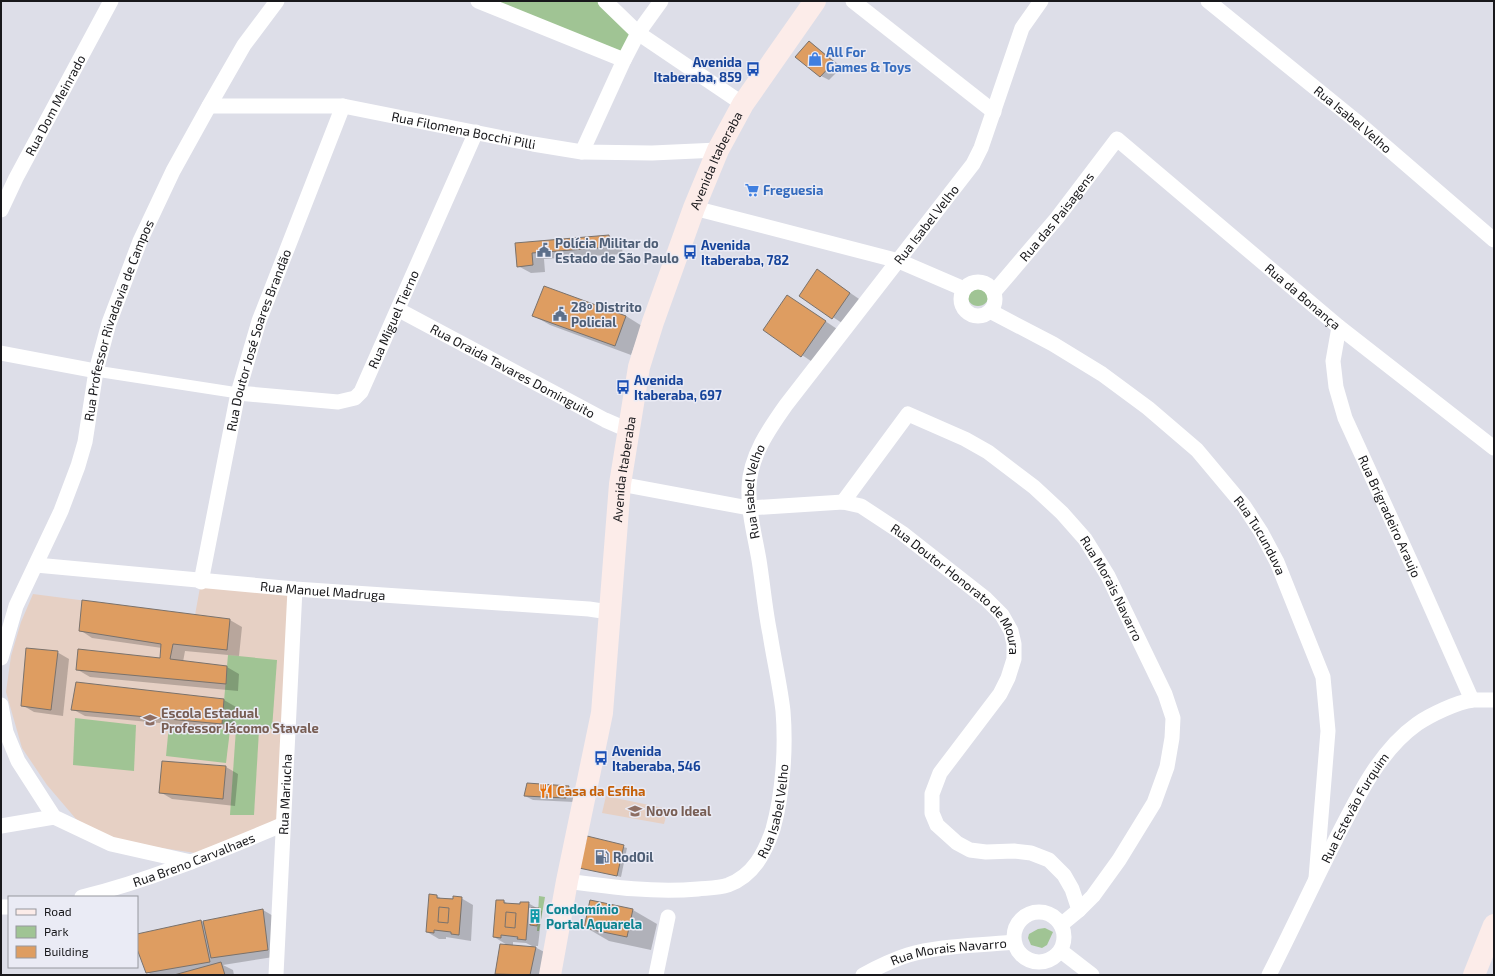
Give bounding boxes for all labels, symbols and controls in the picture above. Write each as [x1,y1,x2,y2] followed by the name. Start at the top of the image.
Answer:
[826,44,911,75] place label: All For Games & Toys
[807,51,823,67] shop icon: All For Games & Toys
[22,52,89,158] street label: Rua Dom Meinrado
[653,54,742,85] place label: Avenida Itaberaba, 859
[745,61,761,77] bus stop icon: Avenida Itaberaba, 859
[1311,82,1395,156] street label: Rua Isabel Velho
[390,108,537,152] street label: Rua Filomena Bocchi Pilli
[686,108,746,212] street label: Avenida Itaberaba
[1016,169,1097,264] street label: Rua das Paisagens
[890,181,962,267] street label: Rua Isabel Velho
[744,182,760,198] supermarket icon: Freguesia
[763,182,823,198] place label: Freguesia
[80,217,157,422] street label: Rua Professor Rivadavia de Campos
[555,235,679,266] place label: Polícia Militar do Estado de São Paulo
[701,237,789,268] place label: Avenida Itaberaba, 782
[536,242,552,258] public building icon: Polícia Militar do Estado de São Paulo
[682,244,698,260] bus stop icon: Avenida Itaberaba, 782
[223,247,294,433] street label: Rua Doutor José Soares Brandão
[1262,260,1344,333] street label: Rua da Bonança
[364,267,422,371] street label: Rua Miguel Tierno
[571,299,642,330] place label: 28º Distrito Policial
[552,306,568,322] public building icon: 28º Distrito Policial
[428,320,598,421] street label: Rua Oraida Tavares Dominguito
[634,372,722,403] place label: Avenida Itaberaba, 697
[615,379,631,395] bus stop icon: Avenida Itaberaba, 697
[609,415,639,523] street label: Avenida Itaberaba
[741,441,768,540] street label: Rua Isabel Velho
[1355,452,1425,580] street label: Rua Brigradeiro Araujo
[1231,492,1289,577] street label: Rua Tucunduva
[888,520,1022,655] street label: Rua Doutor Honorato de Moura
[1077,533,1146,644] street label: Rua Morais Navarro
[260,578,386,603] street label: Rua Manuel Madruga
[161,705,319,736] place label: Escola Estadual Professor Jácomo Stavale
[142,712,158,728] school or university icon: Escola Estadual Professor Jácomo Stavale
[612,743,701,774] place label: Avenida Itaberaba, 546
[1317,749,1392,866] street label: Rua Estevão Furquim
[593,750,609,766] bus stop icon: Avenida Itaberaba, 546
[275,753,295,835] street label: Rua Mariucha
[754,763,791,861] street label: Rua Isabel Velho
[538,783,554,799] restaurant icon: Casa da Esfiha
[557,783,645,799] place label: Casa da Esfiha
[627,803,643,819] school or university icon: Novo Ideal
[646,803,712,819] place label: Novo Ideal
[131,829,257,890] street label: Rua Breno Carvalhaes
[594,849,610,865] fuel station icon: RodOil
[613,849,654,865] place label: RodOil
[8,896,138,968] legend
[546,901,642,932] place label: Condomínio Portal Aquarela
[44,904,72,918] text: Road
[527,908,543,924] building icon: Condomínio Portal Aquarela
[44,924,69,938] text: Park
[888,935,1007,969] street label: Rua Morais Navarro
[44,944,89,958] text: Building

